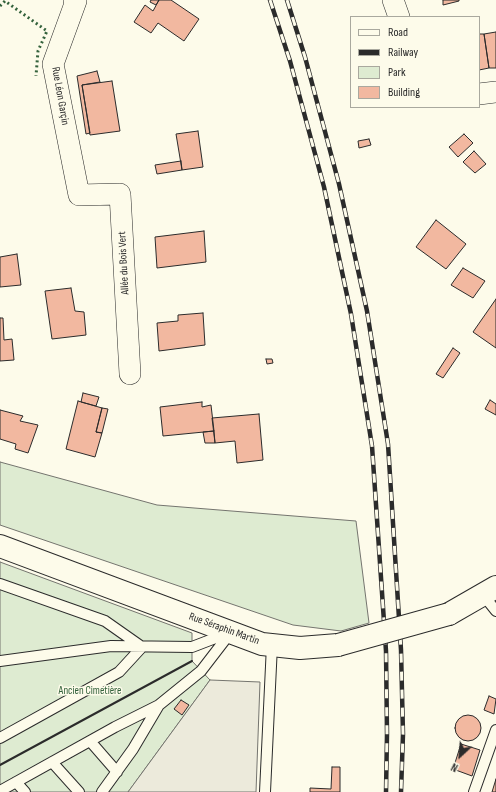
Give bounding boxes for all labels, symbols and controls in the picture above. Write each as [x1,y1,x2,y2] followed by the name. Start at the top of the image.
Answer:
[350,16,480,108] legend
[388,25,408,40] text: Road
[388,45,418,60] text: Railway
[388,65,406,80] text: Park
[48,66,72,126] street label: Rue Léon Garçin
[388,85,420,100] text: Building
[116,231,132,295] street label: Allée du Bois Vert
[187,610,261,648] street label: Rue Séraphin Martin
[58,684,122,698] park label: Ancien Cimetière
[440,736,480,776] north arrow
[449,760,460,774] text: N

